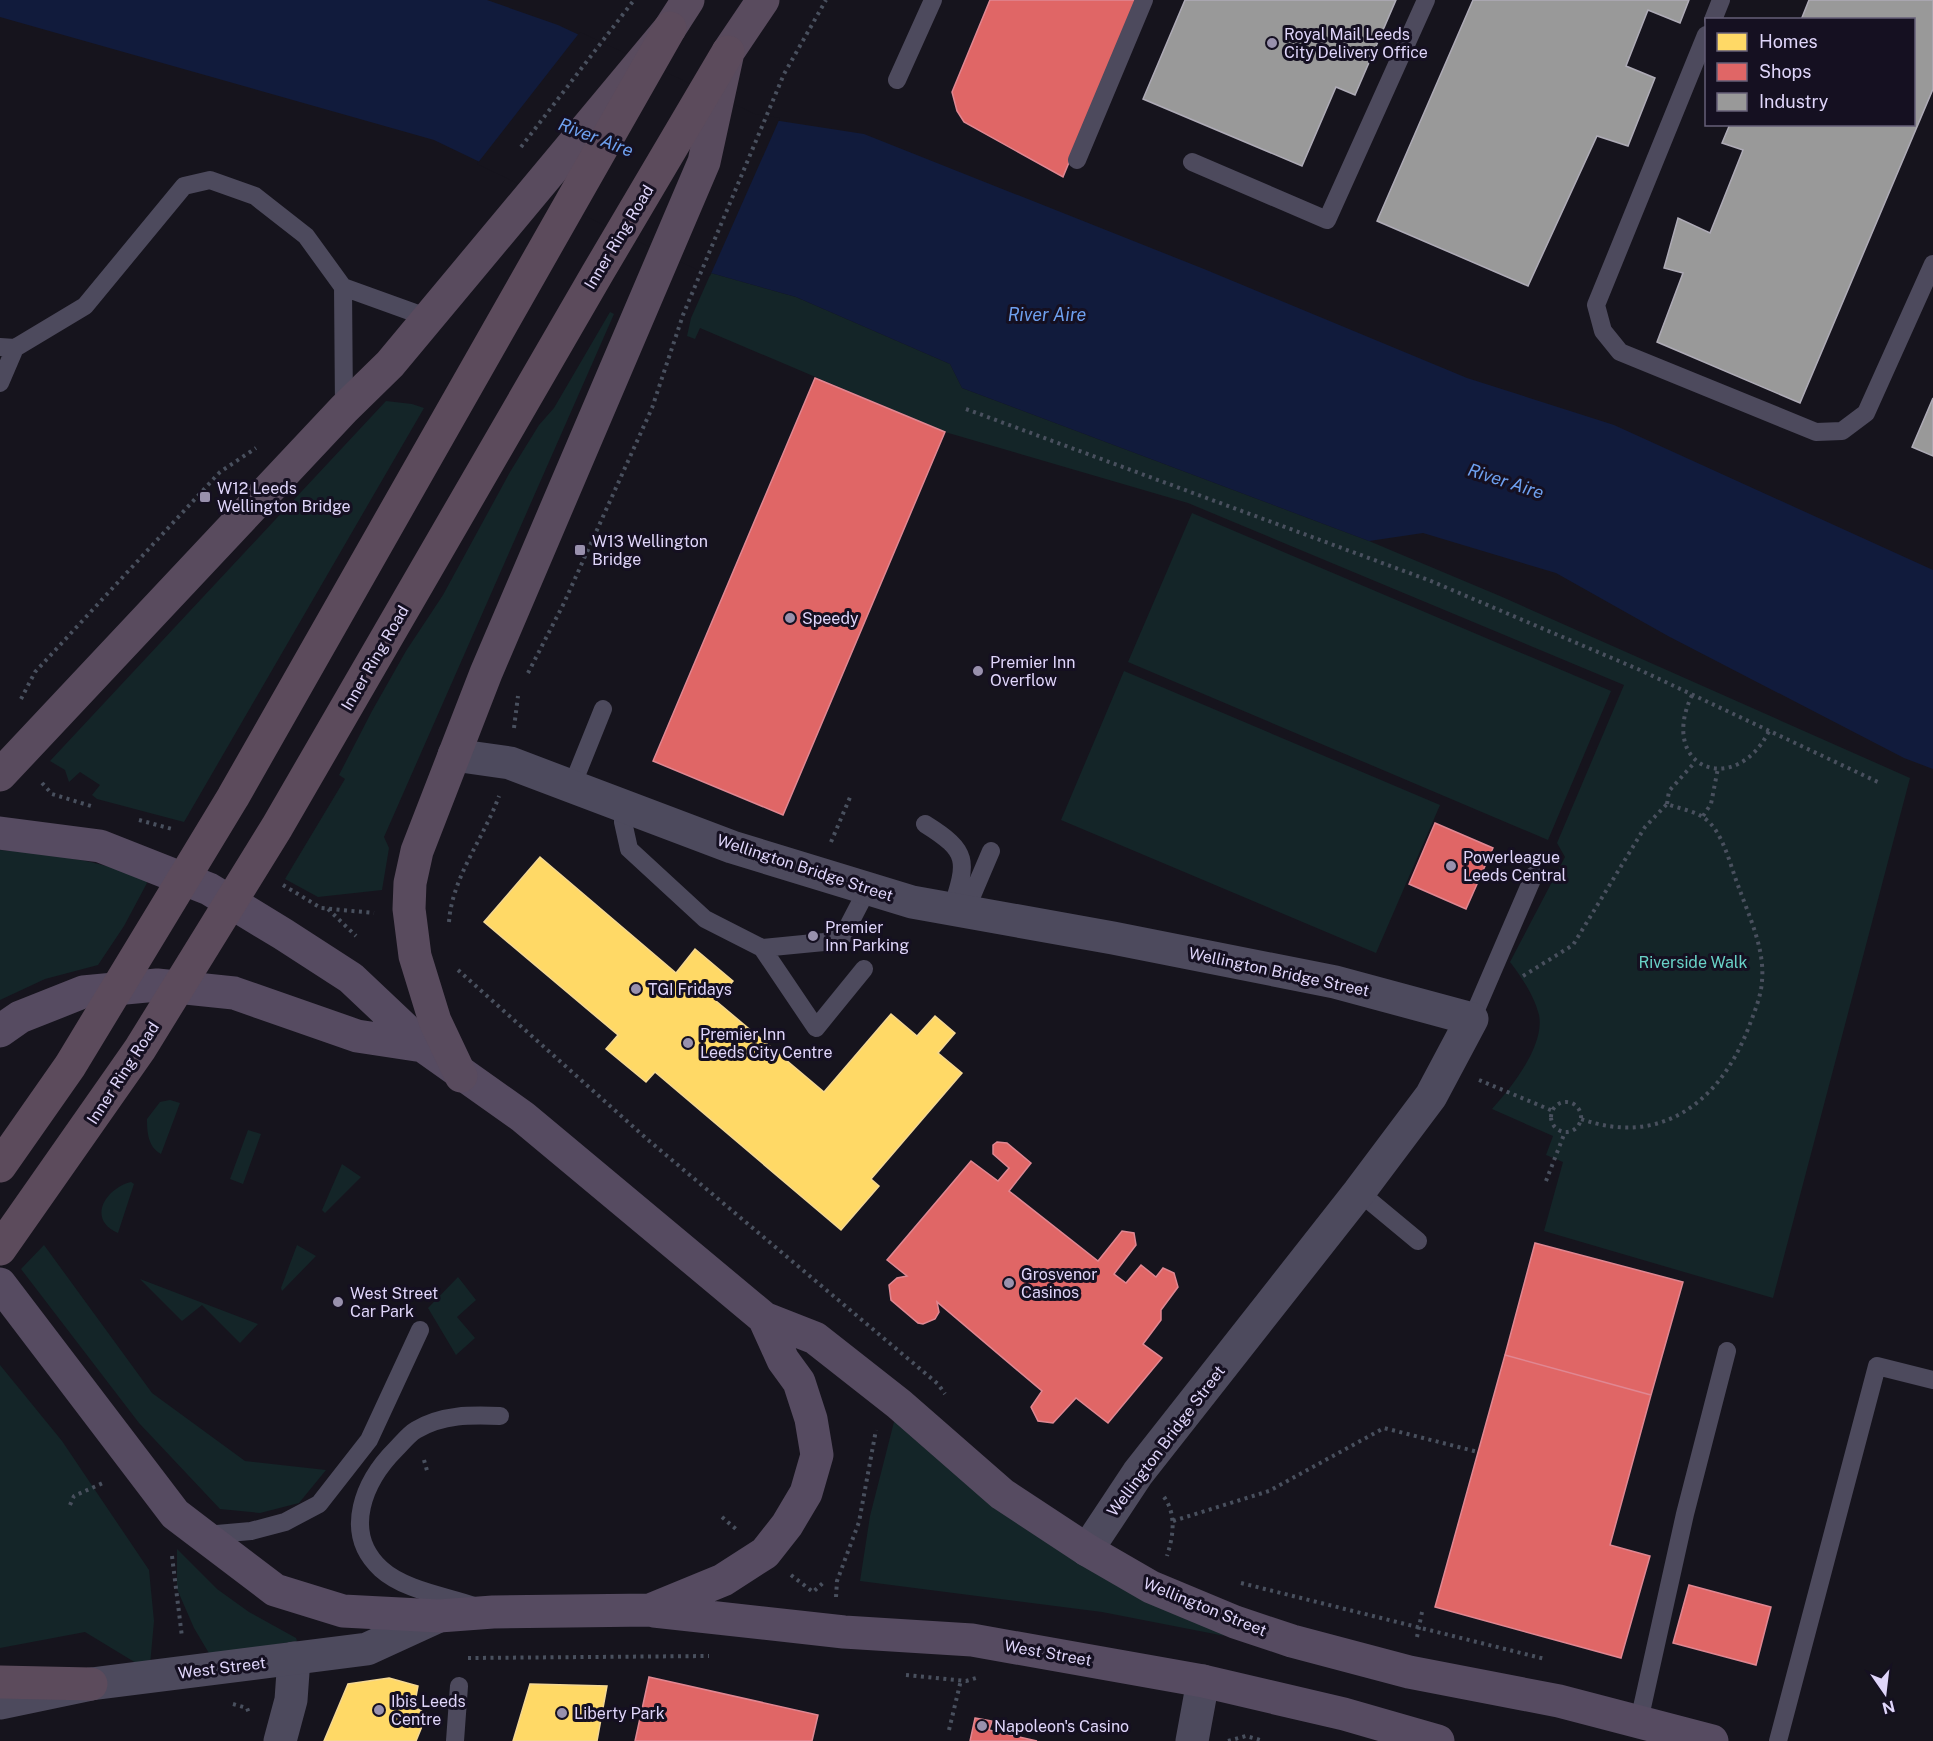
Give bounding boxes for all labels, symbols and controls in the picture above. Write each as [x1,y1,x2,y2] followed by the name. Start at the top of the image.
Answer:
[1705,18,1915,126] legend
[1284,25,1428,62] place label: Royal Mail Leeds City Delivery Office
[1759,31,1818,52] text: Homes
[1265,36,1279,50] marker: Royal Mail Leeds City Delivery Office
[1759,61,1811,82] text: Shops
[1759,91,1829,112] text: Industry
[555,113,637,161] water label: River Aire
[580,182,658,292] street label: Inner Ring Road
[1008,304,1087,325] water label: River Aire
[1465,459,1547,503] water label: River Aire
[217,479,351,516] place label: W12 Leeds Wellington Bridge
[198,490,212,504] marker: W12 Leeds Wellington Bridge
[592,532,708,569] place label: W13 Wellington Bridge
[573,543,587,557] marker: W13 Wellington Bridge
[337,602,413,714] street label: Inner Ring Road
[802,609,859,628] place label: Speedy
[783,611,797,625] marker: Speedy
[990,653,1075,690] place label: Premier Inn Overflow
[971,664,985,678] marker: Premier Inn Overflow
[714,831,896,905] street label: Wellington Bridge Street
[1463,848,1567,885] place label: Powerleague Leeds Central
[1444,859,1458,873] marker: Powerleague Leeds Central
[825,918,909,955] place label: Premier Inn Parking
[806,929,820,943] marker: Premier Inn Parking
[1187,944,1371,1000] street label: Wellington Bridge Street
[1638,953,1748,972] park label: Riverside Walk
[648,980,732,999] place label: TGI Fridays
[629,982,643,996] marker: TGI Fridays
[83,1018,163,1128] street label: Inner Ring Road
[700,1025,832,1062] place label: Premier Inn Leeds City Centre
[681,1036,695,1050] marker: Premier Inn Leeds City Centre
[1021,1265,1097,1302] place label: Grosvenor Casinos
[1002,1276,1016,1290] marker: Grosvenor Casinos
[350,1284,438,1321] place label: West Street Car Park
[331,1295,345,1309] marker: West Street Car Park
[1103,1362,1229,1520] street label: Wellington Bridge Street
[1141,1574,1269,1640] street label: Wellington Street
[1003,1636,1093,1670] street label: West Street
[177,1653,267,1683] street label: West Street
[1855,1663,1915,1723] north arrow
[391,1692,466,1729] place label: Ibis Leeds Centre
[1880,1696,1897,1718] text: N
[372,1703,386,1717] marker: Ibis Leeds Centre
[574,1704,665,1723] place label: Liberty Park
[555,1706,569,1720] marker: Liberty Park
[994,1717,1129,1736] place label: Napoleon's Casino
[975,1719,989,1733] marker: Napoleon's Casino

